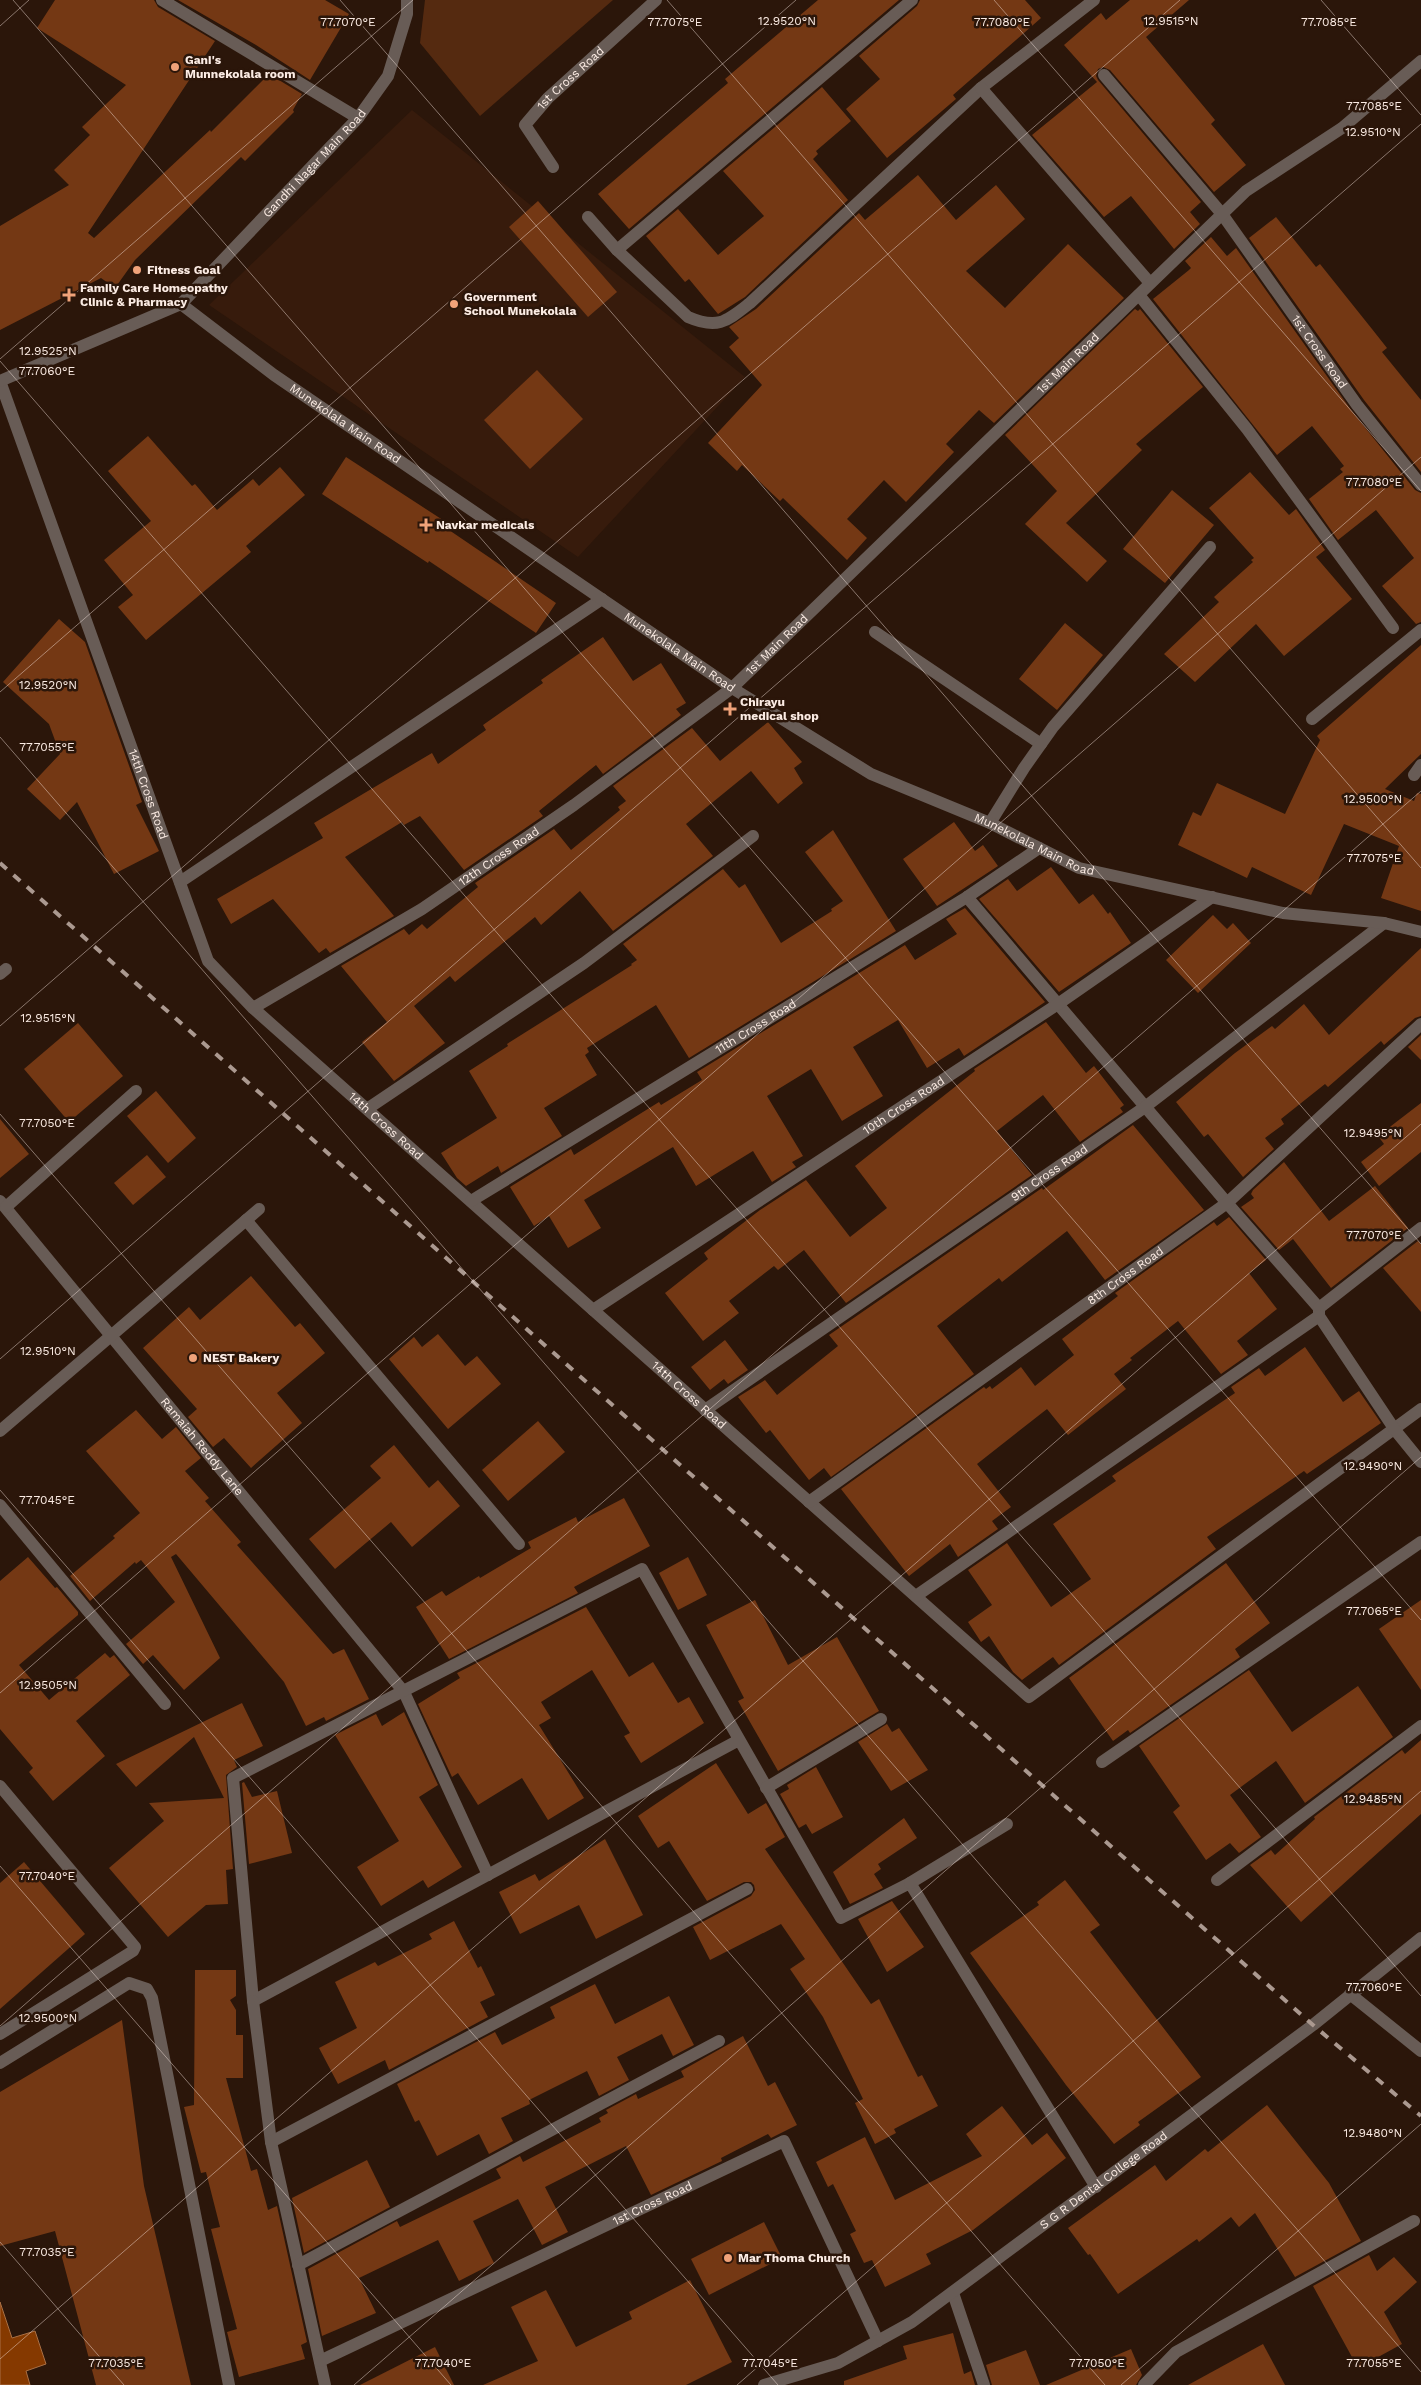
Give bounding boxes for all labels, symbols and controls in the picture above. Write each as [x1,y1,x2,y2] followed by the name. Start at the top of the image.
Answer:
[758,14,816,28] text: 12.9520°N
[1143,14,1199,28] text: 12.9515°N
[320,15,376,29] text: 77.7070°E
[647,15,703,29] text: 77.7075°E
[974,15,1031,29] text: 77.7080°E
[1301,15,1357,29] text: 77.7085°E
[534,44,607,113] street label: 1st Cross Road
[185,53,295,81] place label: Gani's Munnekolala room
[169,61,181,73] marker: Gani's Munnekolala room
[1346,99,1402,113] text: 77.7085°E
[260,107,369,220] street label: Gandhi Nagar Main Road
[1345,125,1401,139] text: 12.9510°N
[147,263,220,277] place label: Fitness Goal
[131,264,143,276] marker: Fitness Goal
[80,281,228,309] place label: Family Care Homeopathy Clinic & Pharmacy
[62,288,76,302] marker: Family Care Homeopathy Clinic & Pharmacy
[464,290,577,318] place label: Government School Munekolala
[448,298,460,310] marker: Government School Munekolala
[1289,312,1350,391] street label: 1st Cross Road
[1034,330,1102,396] street label: 1st Main Road
[19,344,77,358] text: 12.9525°N
[19,364,76,378] text: 77.7060°E
[287,381,404,467] street label: Munekolala Main Road
[1346,475,1403,489] text: 77.7080°E
[436,518,535,532] place label: Navkar medicals
[420,519,432,531] marker: Navkar medicals
[621,609,738,695] street label: Munekolala Main Road
[743,611,811,678] street label: 1st Main Road
[19,678,77,692] text: 12.9520°N
[740,695,819,723] place label: Chirayu medical shop
[724,703,736,715] marker: Chirayu medical shop
[19,740,75,754] text: 77.7055°E
[126,747,171,841] street label: 14th Cross Road
[1344,792,1402,806] text: 12.9500°N
[972,810,1096,878] street label: Munekolala Main Road
[456,824,542,889] street label: 12th Cross Road
[1346,851,1402,865] text: 77.7075°E
[713,996,799,1057] street label: 11th Cross Road
[20,1011,76,1025] text: 12.9515°N
[860,1074,947,1137] street label: 10th Cross Road
[346,1089,426,1163] street label: 14th Cross Road
[19,1116,75,1130] text: 77.7050°E
[1344,1126,1402,1140] text: 12.9495°N
[1008,1142,1090,1204] street label: 9th Cross Road
[1346,1228,1402,1242] text: 77.7070°E
[1085,1244,1166,1308] street label: 8th Cross Road
[20,1344,76,1358] text: 12.9510°N
[203,1351,280,1365] place label: NEST Bakery
[187,1352,199,1364] marker: NEST Bakery
[649,1358,729,1432] street label: 14th Cross Road
[158,1395,246,1498] street label: Ramaiah Reddy Lane
[1344,1459,1402,1473] text: 12.9490°N
[19,1493,75,1507] text: 77.7045°E
[1346,1604,1402,1618] text: 77.7065°E
[19,1678,77,1692] text: 12.9505°N
[1344,1792,1402,1806] text: 12.9485°N
[19,1869,76,1883] text: 77.7040°E
[1346,1980,1403,1994] text: 77.7060°E
[19,2011,77,2025] text: 12.9500°N
[1344,2126,1402,2140] text: 12.9480°N
[1037,2128,1170,2232] street label: S G R Dental College Road
[611,2179,695,2228] street label: 1st Cross Road
[19,2245,75,2259] text: 77.7035°E
[738,2251,850,2265] place label: Mar Thoma Church
[722,2252,734,2264] marker: Mar Thoma Church
[88,2356,144,2370] text: 77.7035°E
[415,2356,472,2370] text: 77.7040°E
[742,2356,798,2370] text: 77.7045°E
[1069,2356,1125,2370] text: 77.7050°E
[1346,2356,1402,2370] text: 77.7055°E

